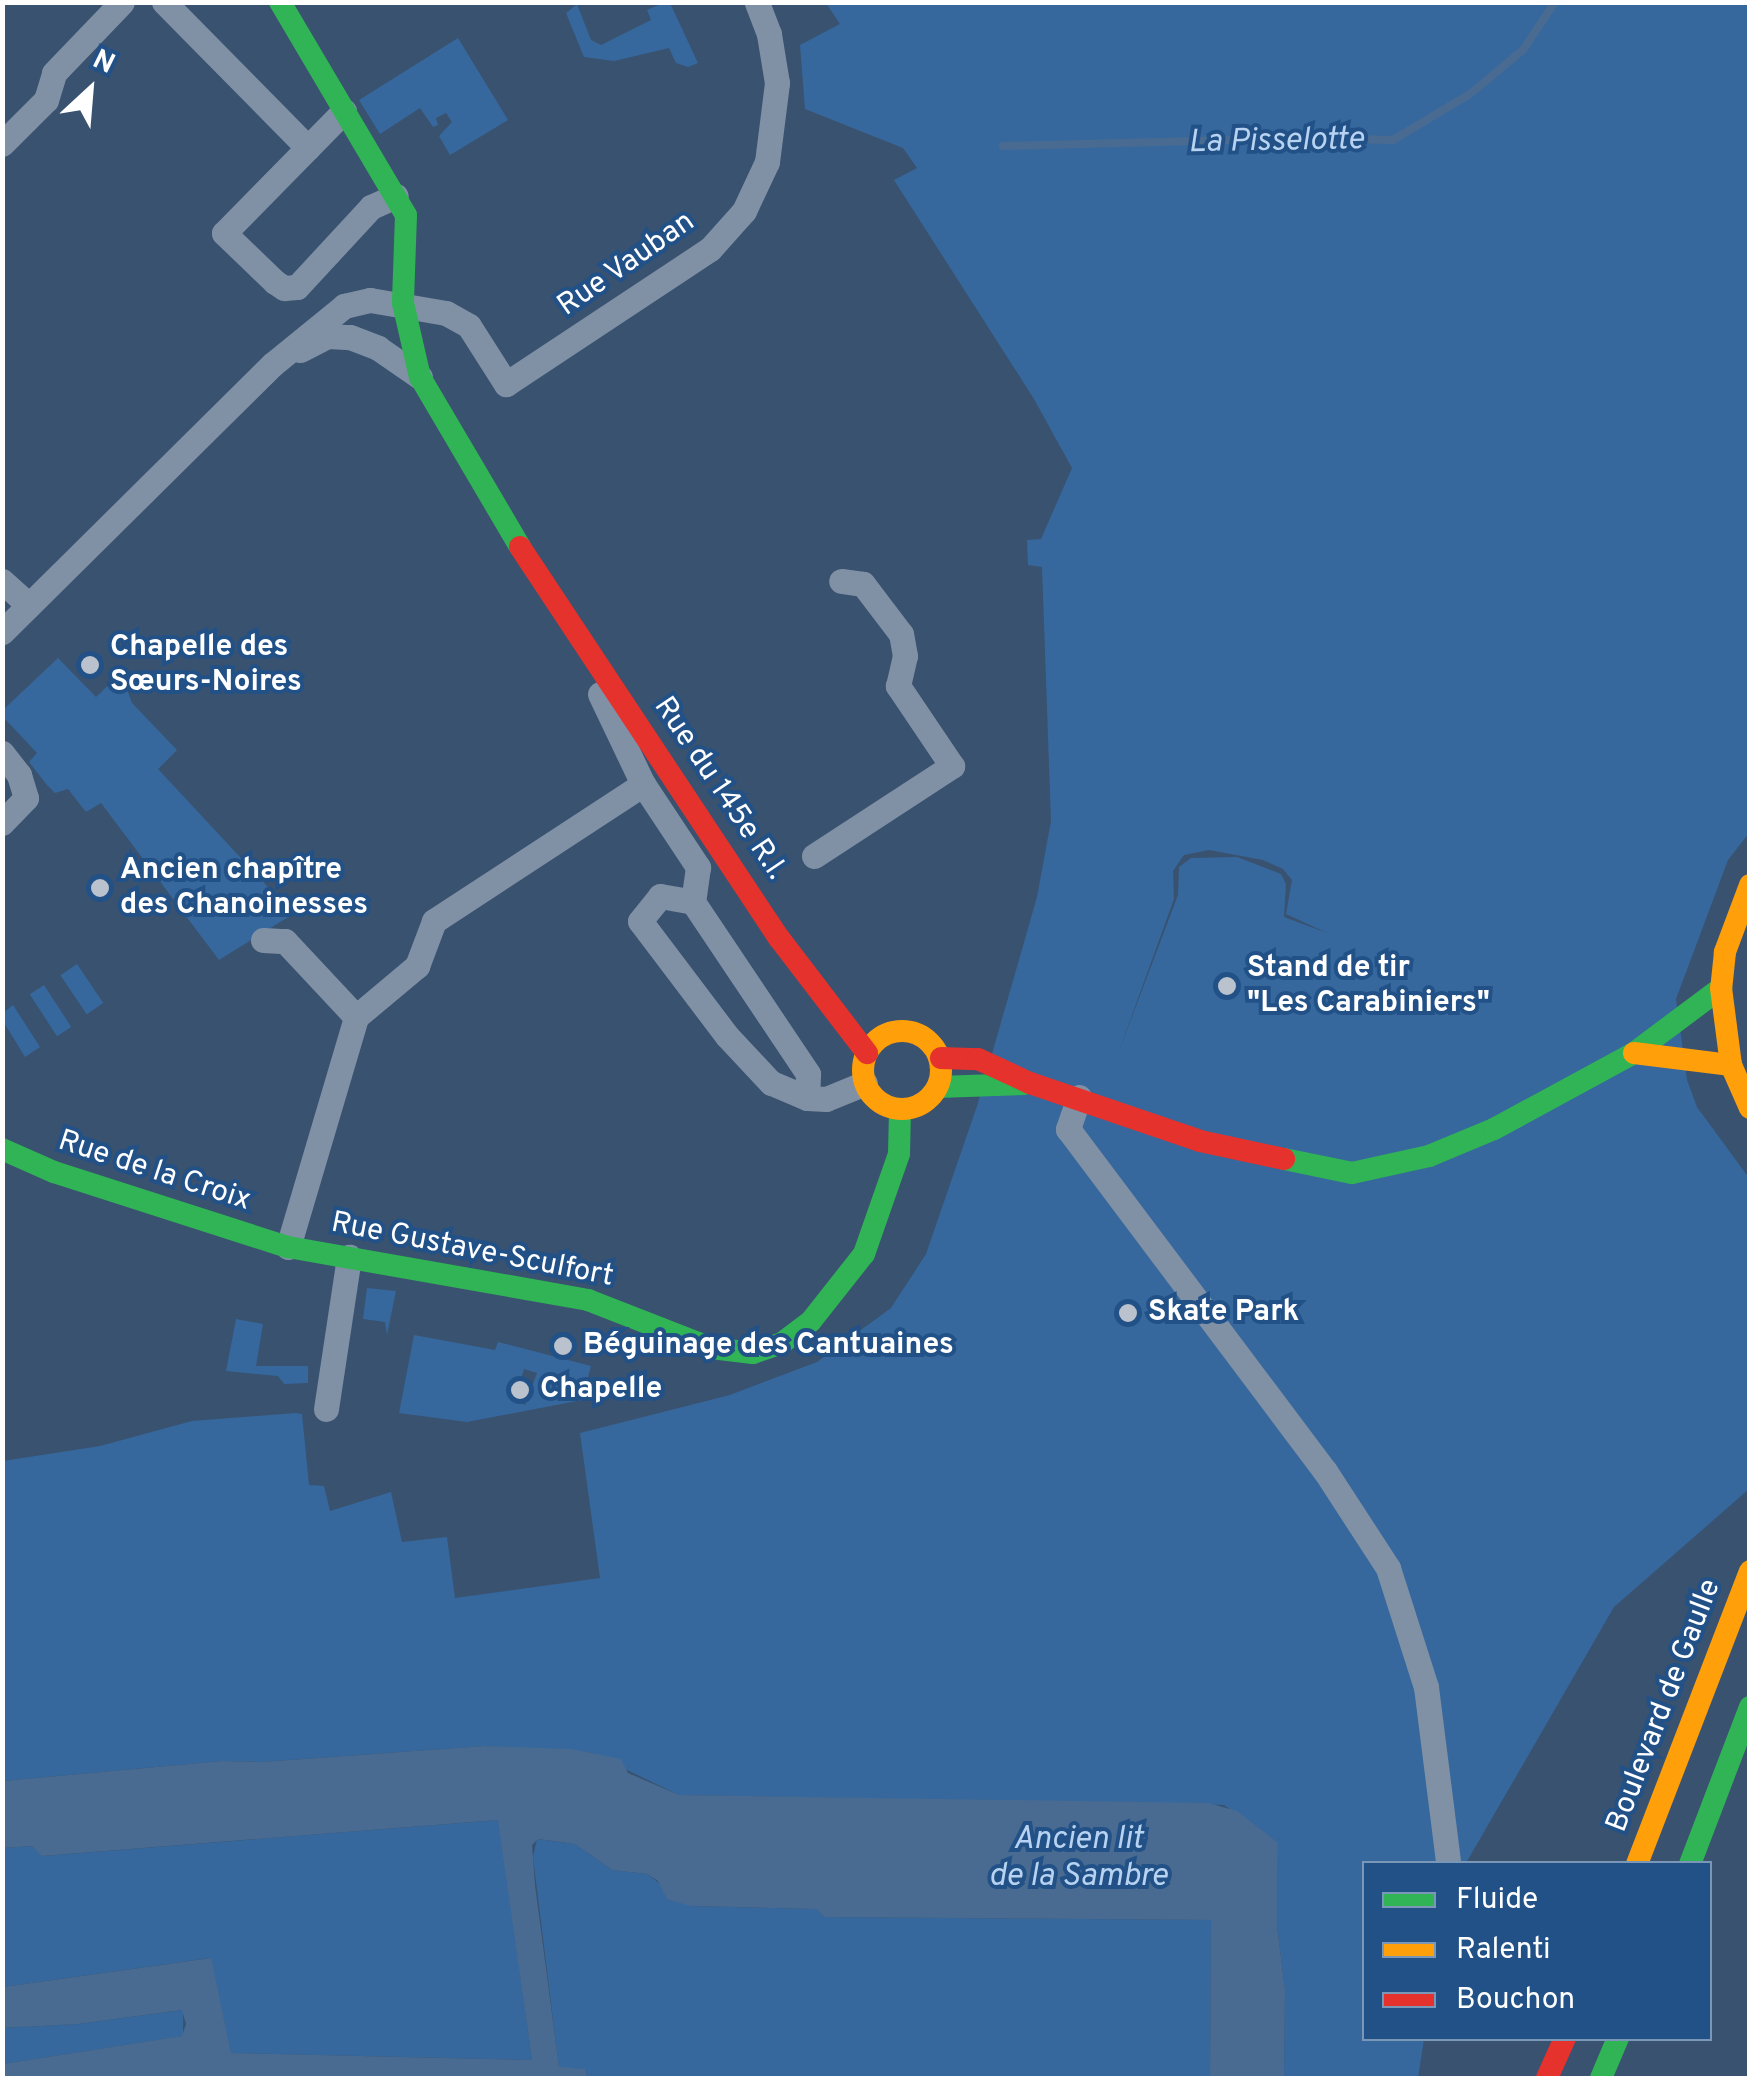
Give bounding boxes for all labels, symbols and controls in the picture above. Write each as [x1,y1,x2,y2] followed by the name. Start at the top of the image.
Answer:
[40,40,140,140] north arrow
[86,42,120,84] text: N
[1188,121,1364,163] water label: La Pisselotte
[551,204,703,326] street label: Rue Vauban
[110,630,302,700] place label: Chapelle des Sœurs-Noires
[79,654,101,676] marker: Chapelle des Sœurs-Noires
[645,691,793,887] street label: Rue du 145e R.I.
[120,853,368,924] place label: Ancien chapître des Chanoinesses
[89,877,111,899] marker: Ancien chapître des Chanoinesses
[1247,951,1490,1022] place label: Stand de tir "Les Carabiniers"
[1216,975,1238,997] marker: Stand de tir "Les Carabiniers"
[53,1124,255,1220] street label: Rue de la Croix
[328,1206,616,1296] street label: Rue Gustave-Sculfort
[1148,1295,1299,1331] place label: Skate Park
[1117,1302,1139,1324] marker: Skate Park
[583,1328,954,1364] place label: Béguinage des Cantuaines
[552,1335,574,1357] marker: Béguinage des Cantuaines
[540,1372,662,1408] place label: Chapelle
[509,1379,531,1401] marker: Chapelle
[1600,1574,1730,1838] street label: Boulevard de Gaulle
[988,1822,1168,1897] water label: Ancien lit de la Sambre
[1362,1861,1712,2041] legend
[1456,1882,1538,1919] text: Fluide
[1456,1932,1551,1969] text: Ralenti
[1456,1982,1575,2019] text: Bouchon

